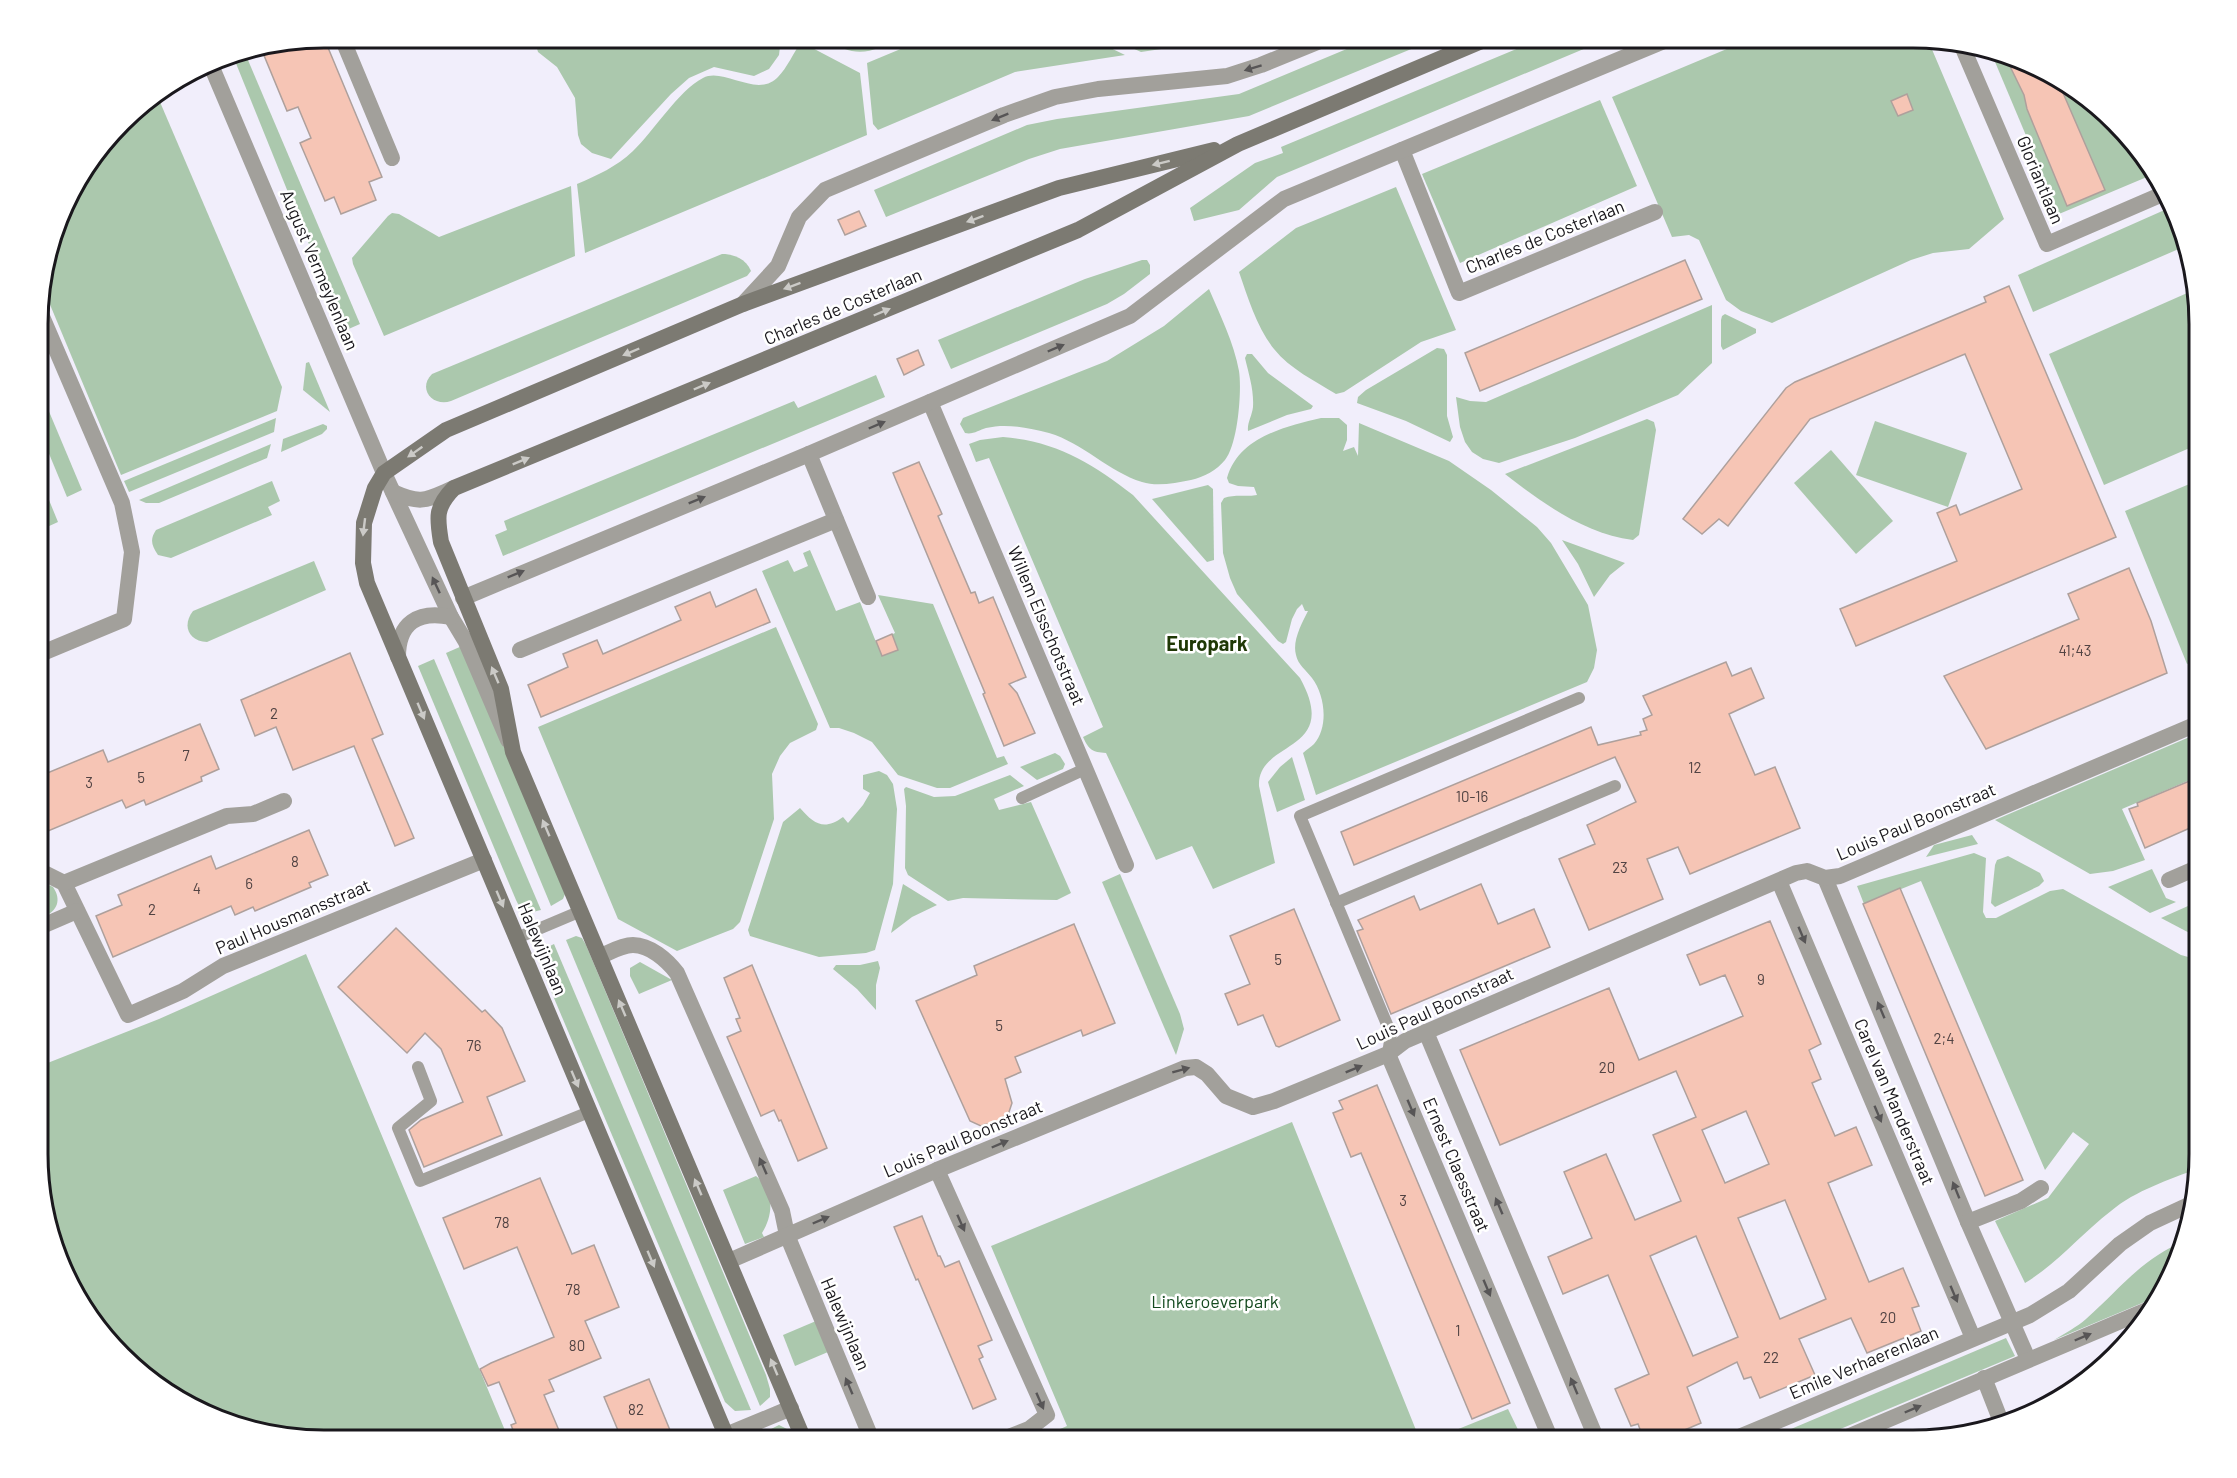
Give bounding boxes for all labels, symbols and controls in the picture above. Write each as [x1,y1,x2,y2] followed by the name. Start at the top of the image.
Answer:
[1244,64,1262,73] one-way arrow
[991,113,1009,122] one-way arrow
[2012,132,2069,227] street label: Gloriantlaan
[1152,159,1170,168] one-way arrow
[276,186,364,353] street label: August Vermeylenlaan
[1462,194,1627,278] street label: Charles de Costerlaan
[966,215,984,224] one-way arrow
[760,263,925,349] street label: Charles de Costerlaan
[782,282,800,292] one-way arrow
[873,307,891,317] one-way arrow
[1047,343,1065,352] one-way arrow
[621,347,639,357] one-way arrow
[693,381,711,391] one-way arrow
[868,420,886,430] one-way arrow
[407,446,423,457] one-way arrow
[513,456,531,466] one-way arrow
[688,495,706,505] one-way arrow
[359,518,368,537] one-way arrow
[1003,543,1090,708] street label: Willem Elsschotstraat
[508,569,526,579] one-way arrow
[431,576,440,593] one-way arrow
[1166,631,1248,655] district label: Europark
[2059,641,2091,659] house number: 41;43
[490,666,499,684] one-way arrow
[416,702,426,720] one-way arrow
[270,704,278,722] house number: 2
[182,746,190,764] house number: 7
[1688,758,1702,776] house number: 12
[137,768,145,786] house number: 5
[85,773,93,791] house number: 3
[1833,778,1999,865] street label: Louis Paul Boonstraat
[1456,787,1488,805] house number: 10-16
[541,819,550,837] one-way arrow
[291,852,299,870] house number: 8
[1612,858,1628,876] house number: 23
[212,874,373,959] street label: Paul Housmansstraat
[245,874,253,892] house number: 6
[193,879,201,897] house number: 4
[496,890,505,908] one-way arrow
[514,899,572,998] street label: Halewijnlaan
[148,900,156,918] house number: 2
[1798,926,1807,944] one-way arrow
[1274,950,1282,968] house number: 5
[1352,962,1517,1054] street label: Louis Paul Boonstraat
[1757,970,1765,988] house number: 9
[617,998,627,1016] one-way arrow
[1876,1001,1886,1019] one-way arrow
[1850,1015,1940,1188] street label: Carel van Manderstraat
[995,1016,1003,1034] house number: 5
[1934,1029,1954,1047] house number: 2;4
[467,1036,481,1054] house number: 76
[1599,1058,1615,1076] house number: 20
[1345,1064,1363,1073] one-way arrow
[1172,1065,1190,1074] one-way arrow
[571,1070,580,1088] one-way arrow
[1419,1094,1495,1235] street label: Ernest Claesstraat
[880,1095,1046,1182] street label: Louis Paul Boonstraat
[1407,1099,1416,1117] one-way arrow
[1873,1106,1883,1124] one-way arrow
[992,1139,1010,1149] one-way arrow
[758,1158,767,1175] one-way arrow
[693,1178,703,1196] one-way arrow
[1951,1181,1961,1199] one-way arrow
[1399,1191,1407,1209] house number: 3
[1494,1197,1503,1215] one-way arrow
[495,1213,509,1231] house number: 78
[812,1215,830,1225] one-way arrow
[956,1215,966,1233] one-way arrow
[646,1250,656,1268] one-way arrow
[817,1274,875,1373] street label: Halewijnlaan
[1482,1279,1492,1297] one-way arrow
[566,1280,580,1298] house number: 78
[1950,1285,1959,1303] one-way arrow
[1151,1290,1279,1312] park label: Linkeroeverpark
[1880,1308,1896,1326] house number: 20
[1455,1321,1461,1339] house number: 1
[1786,1321,1942,1403] street label: Emile Verhaerenlaan
[2074,1332,2092,1342] one-way arrow
[569,1336,585,1354] house number: 80
[1763,1348,1779,1366] house number: 22
[768,1358,778,1376] one-way arrow
[844,1377,854,1395] one-way arrow
[1569,1377,1578,1395] one-way arrow
[1036,1393,1045,1410] one-way arrow
[628,1400,644,1418] house number: 82
[1905,1404,1923,1414] one-way arrow

